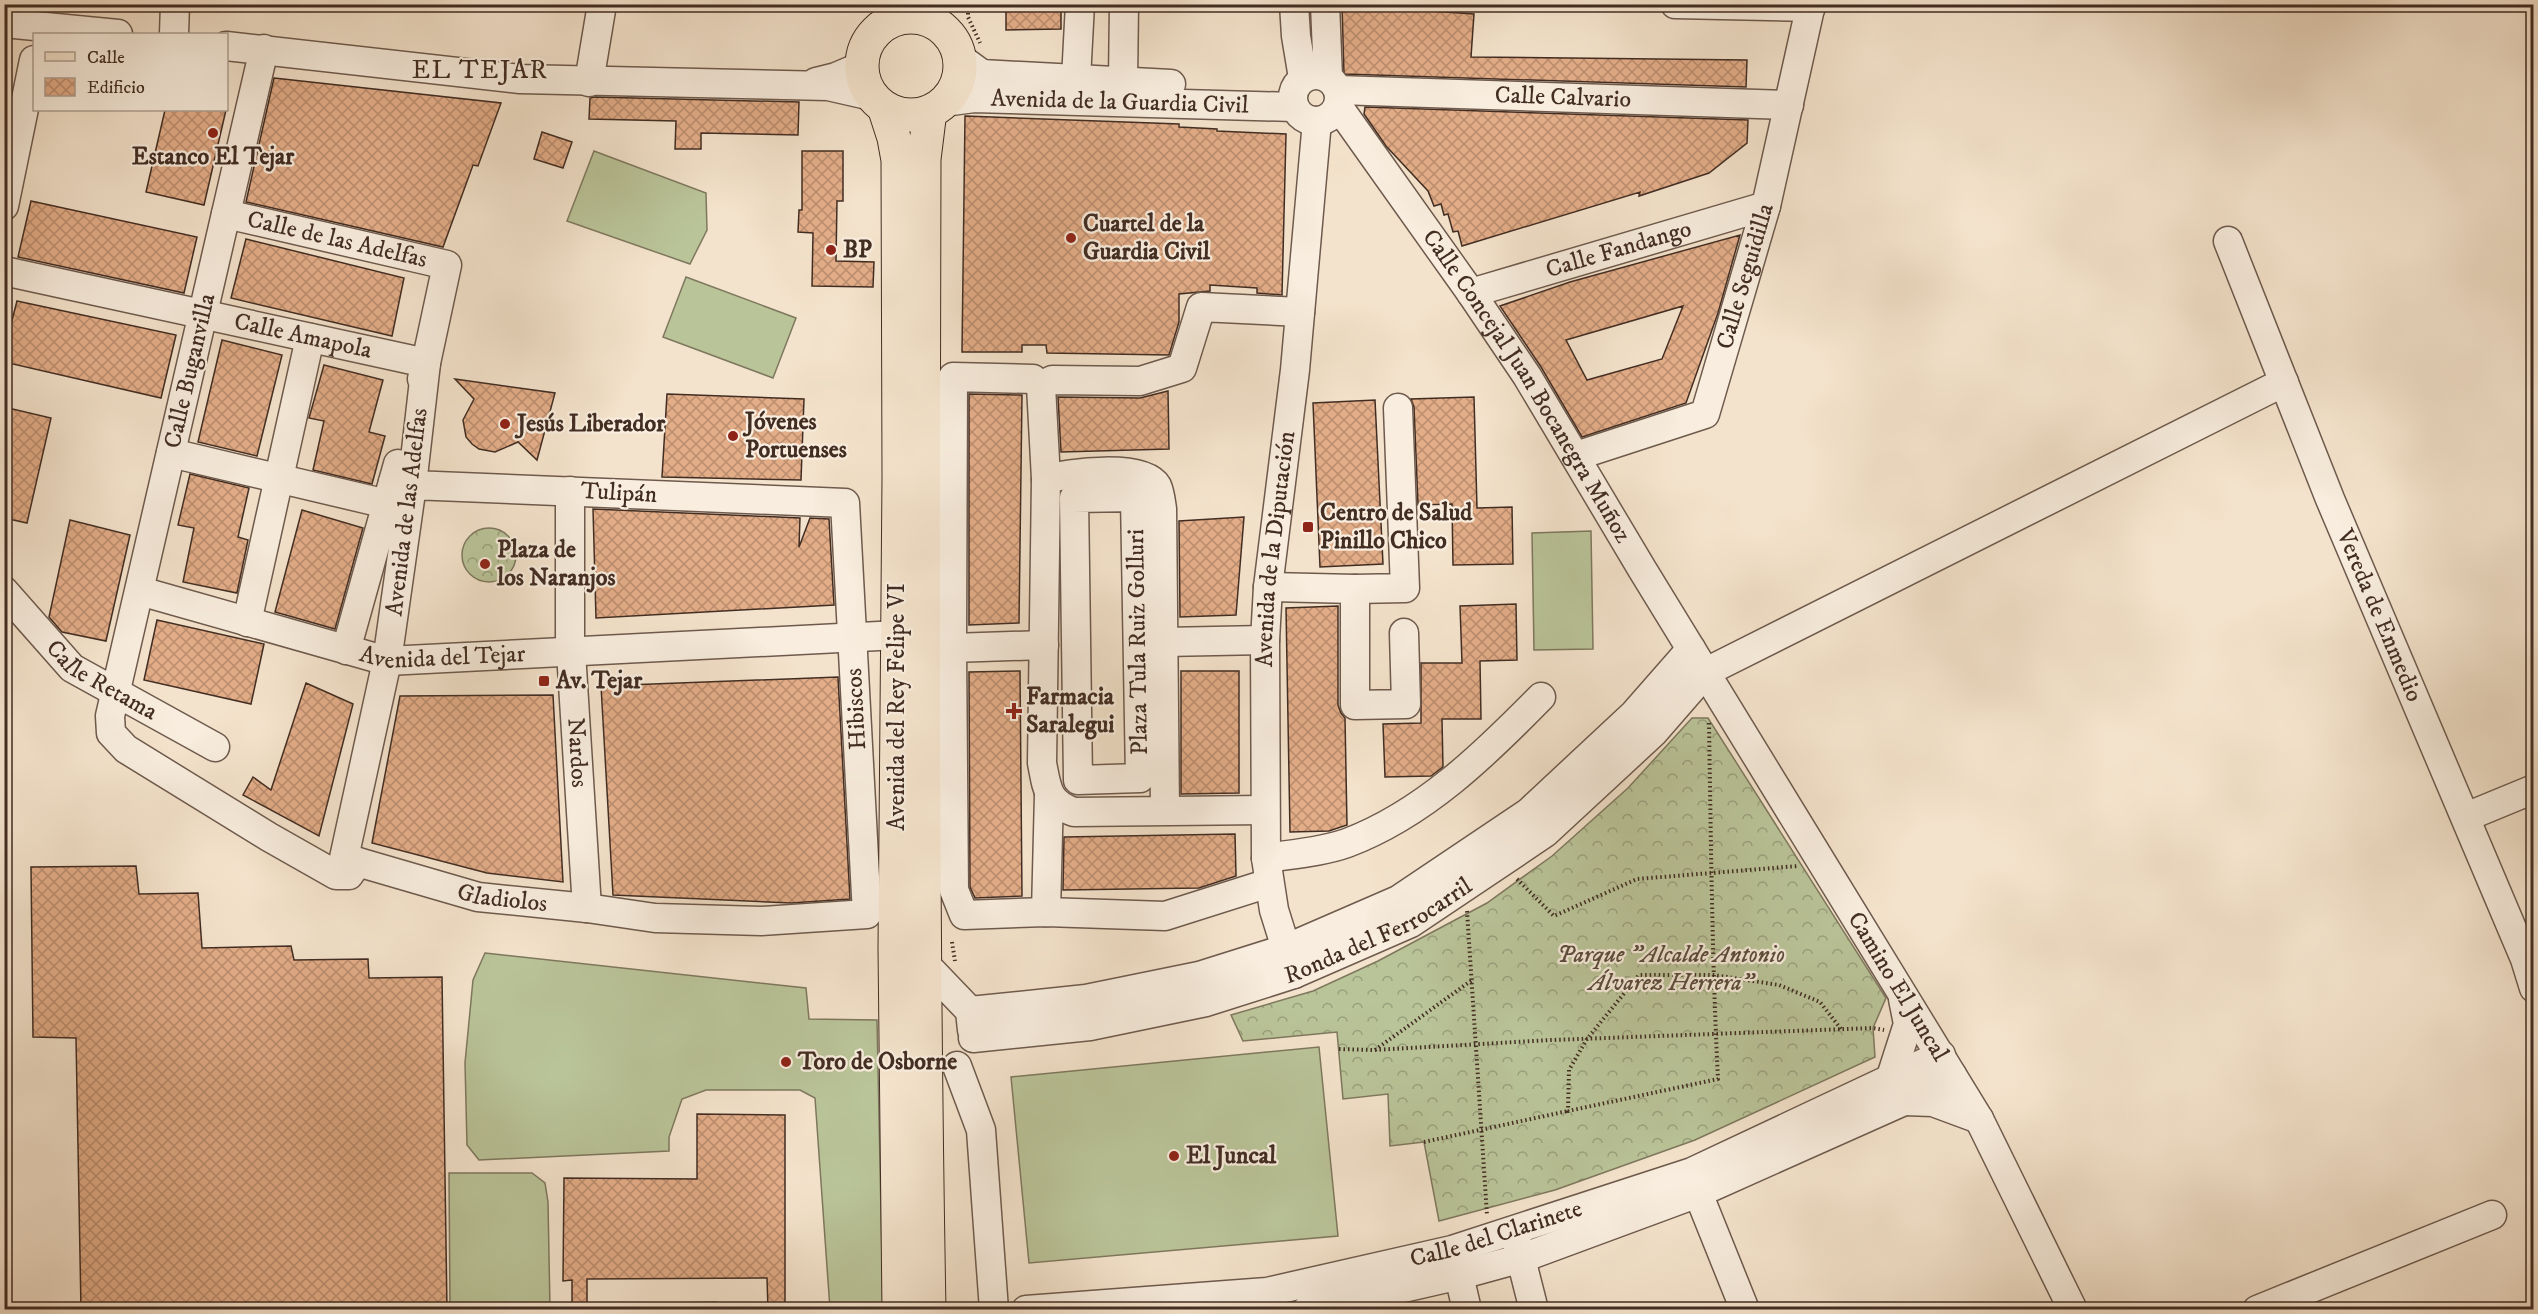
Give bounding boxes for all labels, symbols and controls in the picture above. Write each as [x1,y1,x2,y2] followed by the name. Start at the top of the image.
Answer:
[33,33,228,111] legend
[87,47,125,69] text: Calle
[412,54,548,87] district label: EL TEJAR
[87,77,145,99] text: Edificio
[1494,80,1632,115] street label: Calle Calvario
[990,83,1250,121] street label: Avenida de la Guardia Civil
[206,126,220,140] marker: Estanco El Tejar
[132,142,295,172] place label: Estanco El Tejar
[1710,199,1781,353] street label: Calle Seguidilla
[244,204,430,275] street label: Calle de las Adelfas
[1083,209,1211,267] place label: Cuartel de la Guardia Civil
[1542,214,1695,285] street label: Calle Fandango
[1415,223,1638,549] street label: Calle Concejal Juan Bocanegra Muñoz
[1064,231,1078,245] marker: Cuartel de la Guardia Civil
[843,235,872,265] place label: BP
[824,243,838,257] marker: BP
[158,290,223,451] street label: Calle Buganvilla
[231,307,375,366] street label: Calle Amapola
[379,406,435,618] street label: Avenida de las Adelfas
[742,407,847,465] place label: Jóvenes Portuenses
[514,409,666,439] place label: Jesús Liberador
[498,417,512,431] marker: Jesús Liberador
[726,429,740,443] marker: Jóvenes Portuenses
[1250,429,1302,667] street label: Avenida de la Diputación
[580,476,658,510] street label: Tulipán
[1320,498,1473,556] place label: Centro de Salud Pinillo Chico
[1301,520,1315,534] marker: Centro de Salud Pinillo Chico
[2329,524,2429,706] street label: Vereda de Enmedio
[1121,529,1155,755] street label: Plaza Tula Ruiz Golluri
[496,535,615,593] place label: Plaza de los Naranjos
[478,557,492,571] marker: Plaza de los Naranjos
[882,583,912,831] street label: Avenida del Rey Felipe VI
[39,634,163,727] street label: Calle Retama
[356,639,526,676] street label: Avenida del Tejar
[555,666,643,696] place label: Av. Tejar
[839,667,873,751] street label: Hibiscos
[537,674,551,688] marker: Av. Tejar
[1026,682,1115,740] place label: Farmacia Saralegui
[1007,704,1021,718] marker: Farmacia Saralegui
[560,717,594,789] street label: Nardos
[1281,871,1479,991] street label: Ronda del Ferrocarril
[453,877,549,919] street label: Gladiolos
[1841,906,1955,1068] street label: Camino El Juncal
[1557,940,1785,998] park label: Parque "Alcalde Antonio Álvarez Herrera"
[797,1047,957,1077] place label: Toro de Osborne
[779,1055,793,1069] marker: Toro de Osborne
[1186,1141,1277,1171] place label: El Juncal
[1167,1149,1181,1163] marker: El Juncal
[1407,1194,1586,1274] street label: Calle del Clarinete

